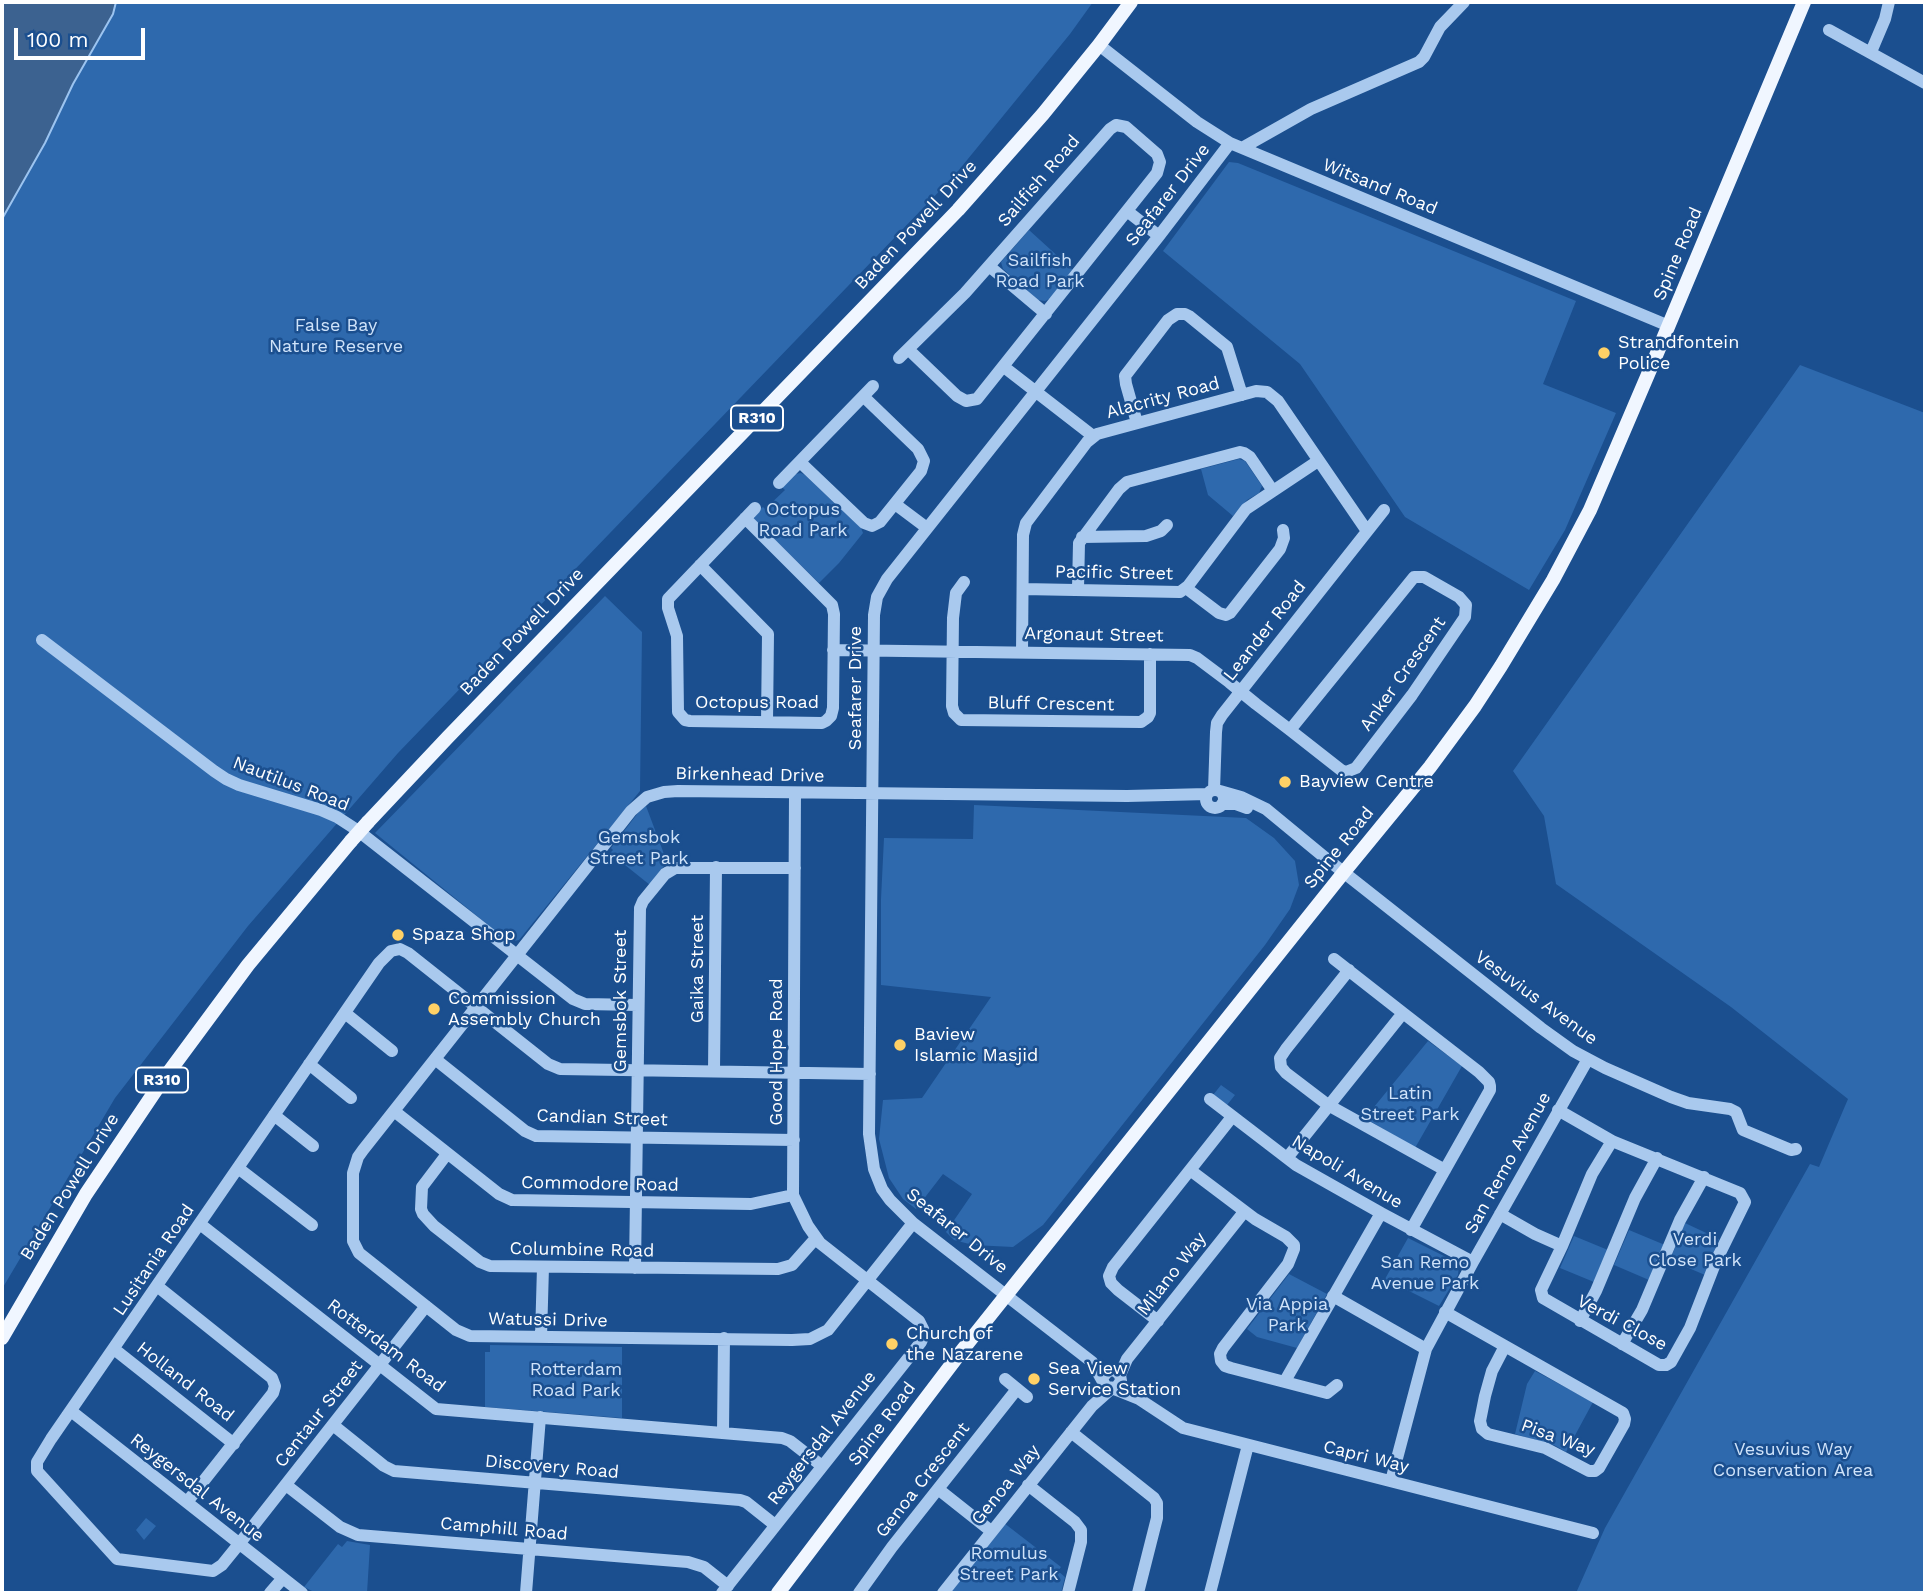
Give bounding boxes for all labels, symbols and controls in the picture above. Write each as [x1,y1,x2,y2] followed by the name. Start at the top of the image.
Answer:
[18,14,149,58] scale bar
[27,27,89,52] text: 100 m
[993,131,1085,231] street label: Sailfish Road
[1121,139,1215,251] street label: Seafarer Drive
[1319,154,1441,220] street label: Witsand Road
[850,156,982,294] street label: Baden Powell Drive
[1649,204,1707,304] street label: Spine Road
[996,250,1084,292] park label: Sailfish Road Park
[269,315,403,358] park label: False Bay Nature Reserve
[1618,332,1739,374] place label: Strandfontein Police
[1596,345,1612,361] marker: Strandfontein Police
[1104,372,1222,424] street label: Alacrity Road
[731,406,783,430] road number: R310
[759,499,847,542] park label: Octopus Road Park
[1055,561,1173,585] street label: Pacific Street
[455,564,589,700] street label: Baden Powell Drive
[1219,577,1311,685] street label: Leander Road
[1355,612,1451,736] street label: Anker Crescent
[1024,623,1164,647] street label: Argonaut Street
[845,626,867,750] street label: Seafarer Drive
[695,692,819,714] street label: Octopus Road
[987,692,1115,716] street label: Bluff Crescent
[230,752,352,816] street label: Nautilus Road
[675,763,825,787] street label: Birkenhead Drive
[1299,771,1434,793] place label: Bayview Centre
[1277,774,1293,790] marker: Bayview Centre
[1299,803,1379,893] street label: Spine Road
[589,827,689,870] park label: Gemsbok Street Park
[687,915,709,1023] street label: Gaika Street
[412,924,516,946] place label: Spaza Shop
[390,927,406,943] marker: Spaza Shop
[610,930,632,1072] street label: Gemsbok Street
[1470,946,1602,1050] street label: Vesuvius Avenue
[766,978,788,1126] street label: Good Hope Road
[448,988,601,1030] place label: Commission Assembly Church
[426,1001,442,1017] marker: Commission Assembly Church
[914,1024,1038,1066] place label: Baview Islamic Masjid
[892,1037,908,1053] marker: Baview Islamic Masjid
[136,1068,188,1092] road number: R310
[1360,1083,1460,1126] park label: Latin Street Park
[1460,1088,1556,1238] street label: San Remo Avenue
[536,1105,668,1131] street label: Candian Street
[16,1109,124,1265] street label: Baden Powell Drive
[1288,1130,1406,1214] street label: Napoli Avenue
[521,1172,679,1196] street label: Commodore Road
[902,1183,1012,1279] street label: Seafarer Drive
[109,1200,199,1320] street label: Lusitania Road
[1133,1228,1211,1320] street label: Milano Way
[1648,1229,1742,1272] park label: Verdi Close Park
[510,1238,654,1262] street label: Columbine Road
[1371,1252,1479,1294] park label: San Remo Avenue Park
[1573,1290,1671,1356] street label: Verdi Close
[1246,1294,1328,1336] park label: Via Appia Park
[323,1295,449,1397] street label: Rotterdam Road
[488,1308,608,1332] street label: Watussi Drive
[906,1323,1023,1366] place label: Church of the Nazarene
[884,1336,900,1352] marker: Church of the Nazarene
[132,1337,238,1427] street label: Holland Road
[270,1356,368,1472] street label: Centaur Street
[1048,1358,1181,1400] place label: Sea View Service Station
[530,1359,622,1402] park label: Rotterdam Road Park
[763,1367,881,1509] street label: Reygersdal Avenue
[1026,1371,1042,1387] marker: Sea View Service Station
[844,1378,920,1470] street label: Spine Road
[1518,1415,1598,1461] street label: Pisa Way
[871,1418,975,1542] street label: Genoa Crescent
[126,1429,268,1547] street label: Reygersdal Avenue
[1321,1436,1411,1478] street label: Capri Way
[1713,1439,1873,1482] park label: Vesuvius Way Conservation Area
[967,1440,1045,1530] street label: Genoa Way
[484,1450,620,1484] street label: Discovery Road
[439,1513,569,1545] street label: Camphill Road
[959,1543,1059,1586] park label: Romulus Street Park

